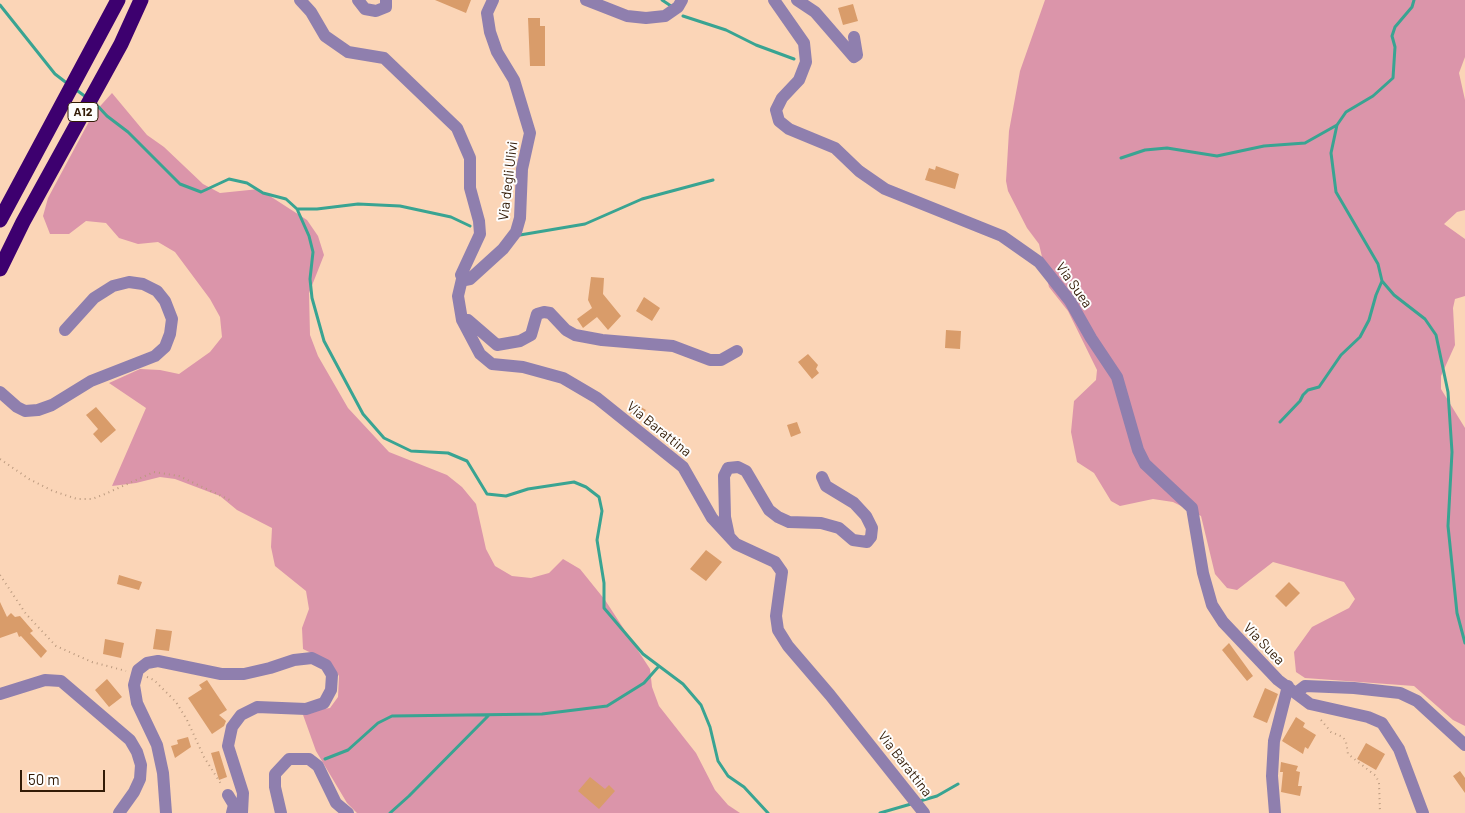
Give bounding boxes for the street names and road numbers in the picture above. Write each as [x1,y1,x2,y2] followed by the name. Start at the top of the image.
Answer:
[68,102,98,121] road number: A12
[495,140,521,222] street label: Via degli Ulivi
[1052,259,1096,311] street label: Via Suea
[623,398,695,460] street label: Via Barattina
[1240,619,1288,669] street label: Via Suea
[874,728,936,800] street label: Via Barattina

